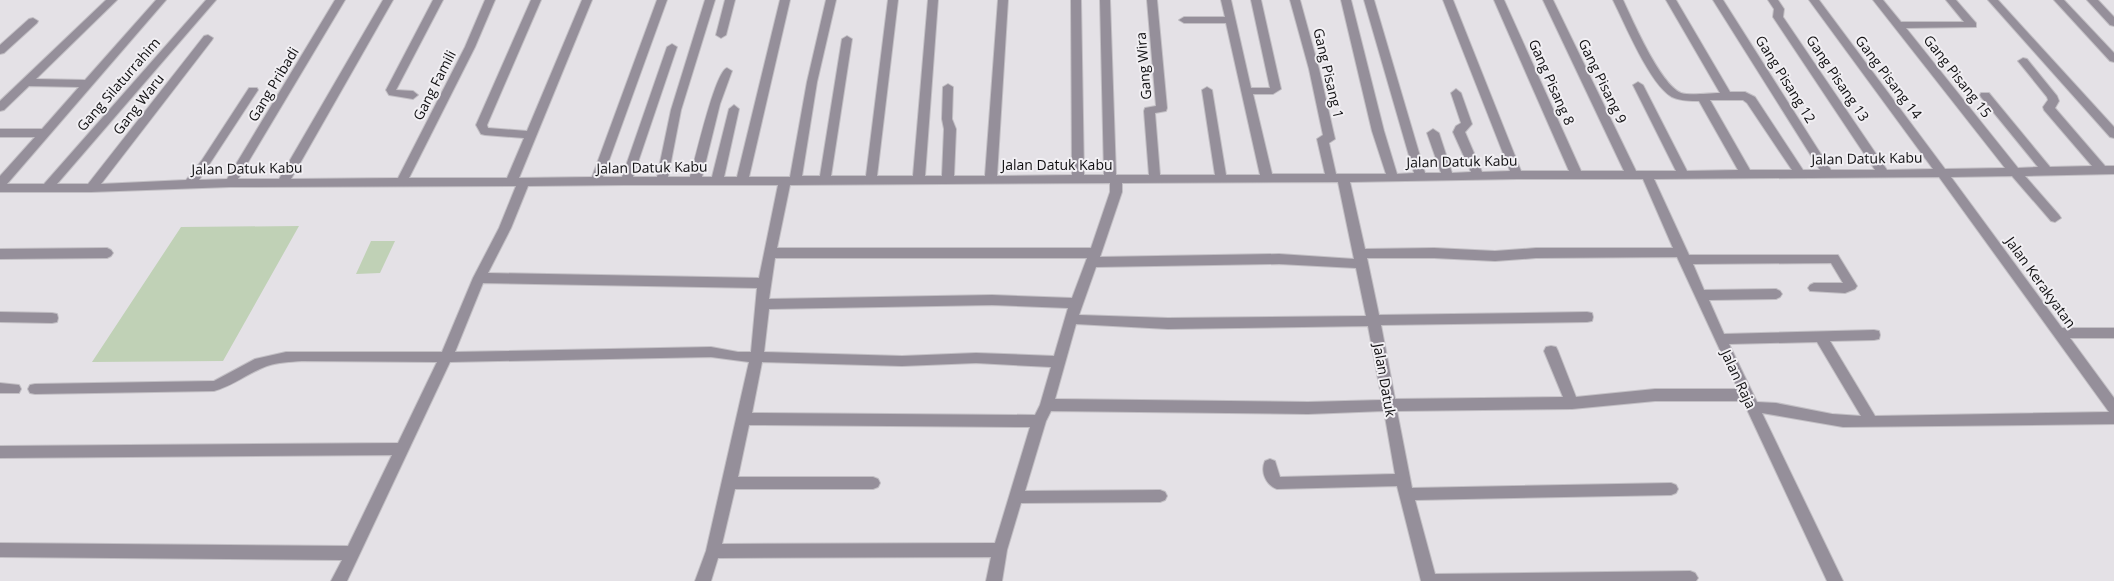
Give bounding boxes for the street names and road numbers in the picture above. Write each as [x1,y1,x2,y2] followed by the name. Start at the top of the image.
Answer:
[1309,26,1349,120] street label: Gang Pisang 1
[1131,31,1155,101] street label: Gang Wira
[1802,31,1874,125] street label: Gang Pisang 13
[1851,31,1927,123] street label: Gang Pisang 14
[1920,31,1996,121] street label: Gang Pisang 15
[1751,32,1821,126] street label: Gang Pisang 12
[72,33,164,135] street label: Gang Silaturrahim
[1574,35,1632,127] street label: Gang Pisang 9
[1525,36,1579,128] street label: Gang Pisang 8
[243,43,303,125] street label: Gang Pribadi
[408,47,460,123] street label: Gang Famili
[108,69,168,139] street label: Gang Waru
[1809,148,1923,169] street label: Jalan Datuk Kabu
[1404,151,1518,172] street label: Jalan Datuk Kabu
[999,155,1113,174] street label: Jalan Datuk Kabu
[594,157,708,178] street label: Jalan Datuk Kabu
[189,158,303,179] street label: Jalan Datuk Kabu
[2000,231,2081,331] street label: Jalan Kerakyatan
[1369,340,1401,419] street label: Jalan Datuk
[1716,345,1761,411] street label: Jalan Raja

